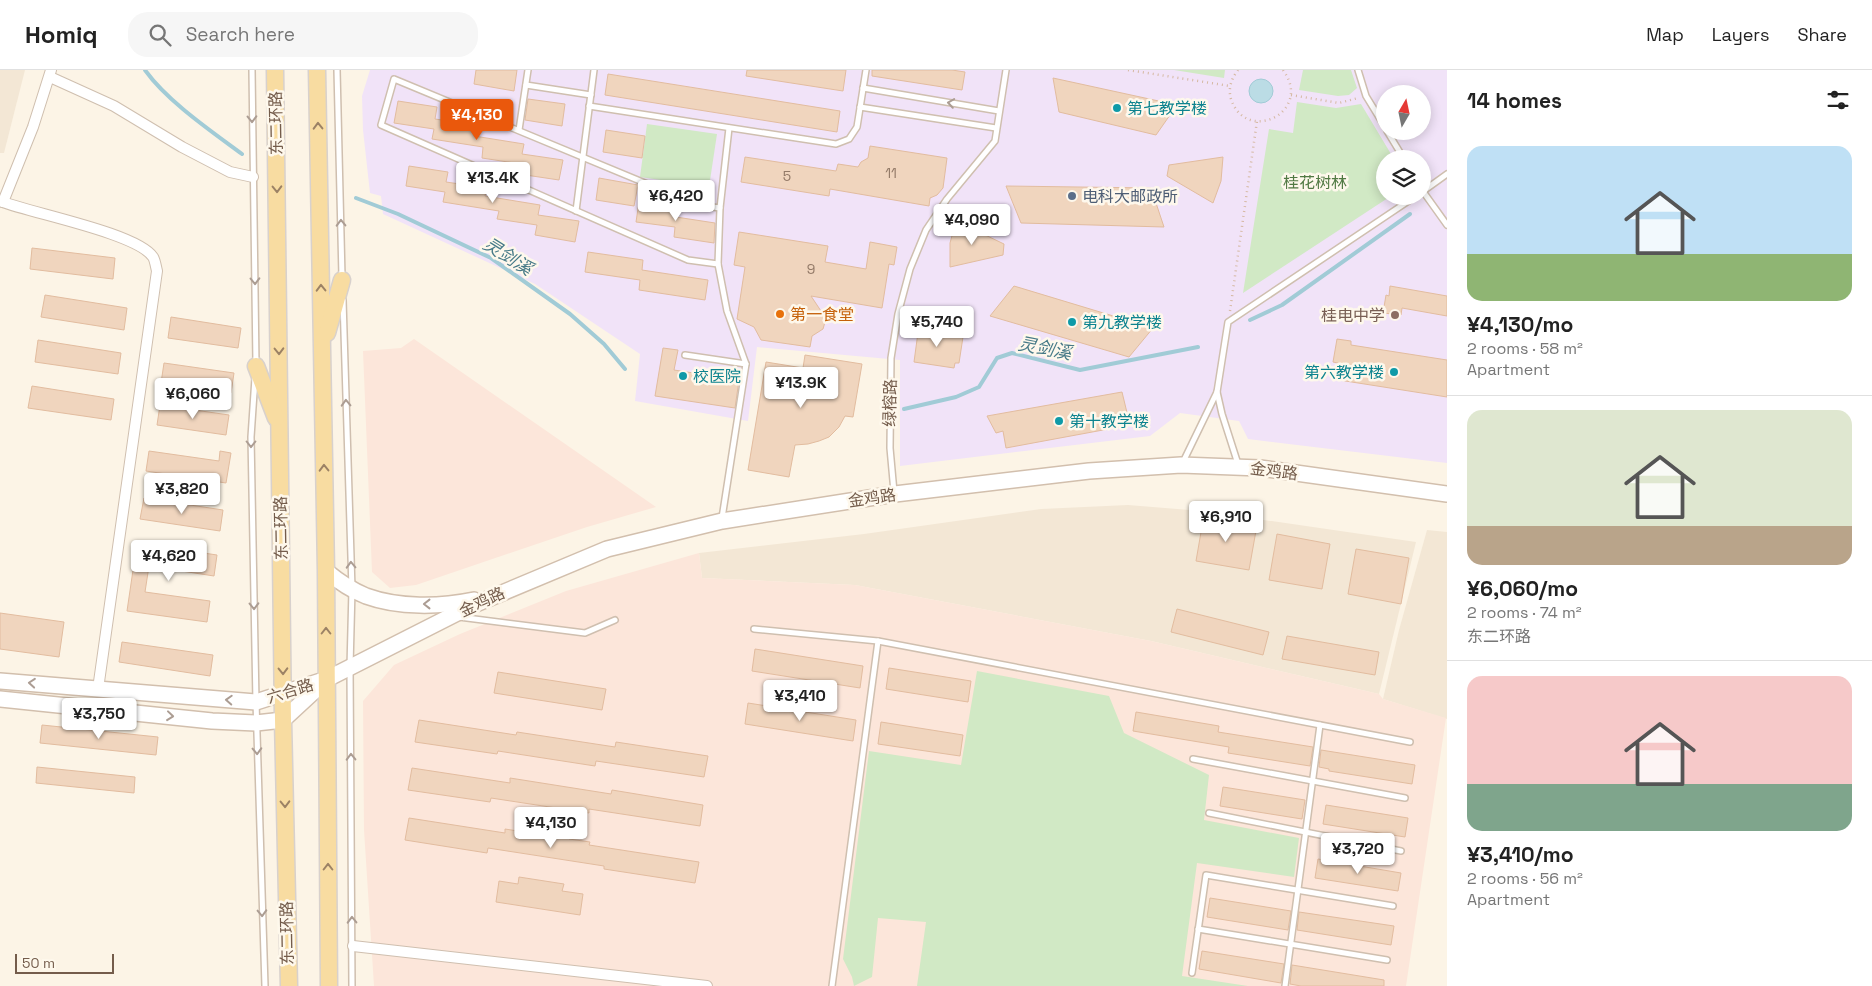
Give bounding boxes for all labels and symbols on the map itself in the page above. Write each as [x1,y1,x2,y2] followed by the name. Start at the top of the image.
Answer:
[1376,85,1431,140] north arrow
[265,91,287,155] street label: 东二环路
[436,98,518,141] pin: ¥4,130
[947,98,955,109] one-way arrow
[1127,98,1207,119] place label: 第七教学楼
[1111,102,1123,114] marker: 第七教学楼
[247,115,258,123] one-way arrow
[313,122,323,130] one-way arrow
[452,162,534,204] pin: ¥13.4K
[885,164,897,182] house number: 11
[783,167,791,185] house number: 5
[1283,172,1347,193] park label: 桂花树林
[635,180,717,222] pin: ¥6,420
[271,185,282,193] one-way arrow
[1082,186,1178,207] place label: 电科大邮政所
[1066,190,1078,202] marker: 电科大邮政所
[931,204,1013,246] pin: ¥4,090
[335,219,346,227] one-way arrow
[479,232,539,281] water label: 灵剑溪
[807,260,815,278] house number: 9
[249,277,260,285] one-way arrow
[316,284,326,292] one-way arrow
[790,304,854,325] place label: 第一食堂
[1321,305,1385,326] place label: 桂电中学
[896,306,978,348] pin: ¥5,740
[774,308,786,320] marker: 第一食堂
[1389,309,1401,321] marker: 桂电中学
[1082,312,1162,333] place label: 第九教学楼
[1066,316,1078,328] marker: 第九教学楼
[1016,332,1076,365] water label: 灵剑溪
[274,348,284,355] one-way arrow
[1304,362,1384,383] place label: 第六教学楼
[693,366,741,387] place label: 校医院
[760,366,842,409] pin: ¥13.9K
[1388,366,1400,378] marker: 第六教学楼
[677,370,689,382] marker: 校医院
[152,378,234,420] pin: ¥6,060
[879,379,901,427] street label: 绿榕路
[341,399,351,406] one-way arrow
[1069,411,1149,432] place label: 第十教学楼
[1053,415,1065,427] marker: 第十教学楼
[246,440,256,448] one-way arrow
[1249,458,1299,484] street label: 金鸡路
[319,464,329,472] one-way arrow
[141,472,223,515] pin: ¥3,820
[847,484,897,512] street label: 金鸡路
[270,496,292,560] street label: 东二环路
[1185,500,1267,543] pin: ¥6,910
[128,540,210,582] pin: ¥4,620
[346,561,356,569] one-way arrow
[456,582,508,622] street label: 金鸡路
[422,599,430,609] one-way arrow
[249,602,259,610] one-way arrow
[321,626,331,634] one-way arrow
[278,668,288,675] one-way arrow
[264,674,316,708] street label: 六合路
[28,678,36,689] one-way arrow
[759,680,841,722] pin: ¥3,410
[225,695,233,706] one-way arrow
[58,698,140,740] pin: ¥3,750
[167,710,175,721] one-way arrow
[252,747,263,755] one-way arrow
[346,753,356,761] one-way arrow
[279,800,290,808] one-way arrow
[510,806,592,849] pin: ¥4,130
[1317,832,1399,875] pin: ¥3,720
[323,863,333,871] one-way arrow
[276,901,298,965] street label: 东二环路
[257,909,268,917] one-way arrow
[347,916,357,924] one-way arrow
[15,951,114,974] scale bar

